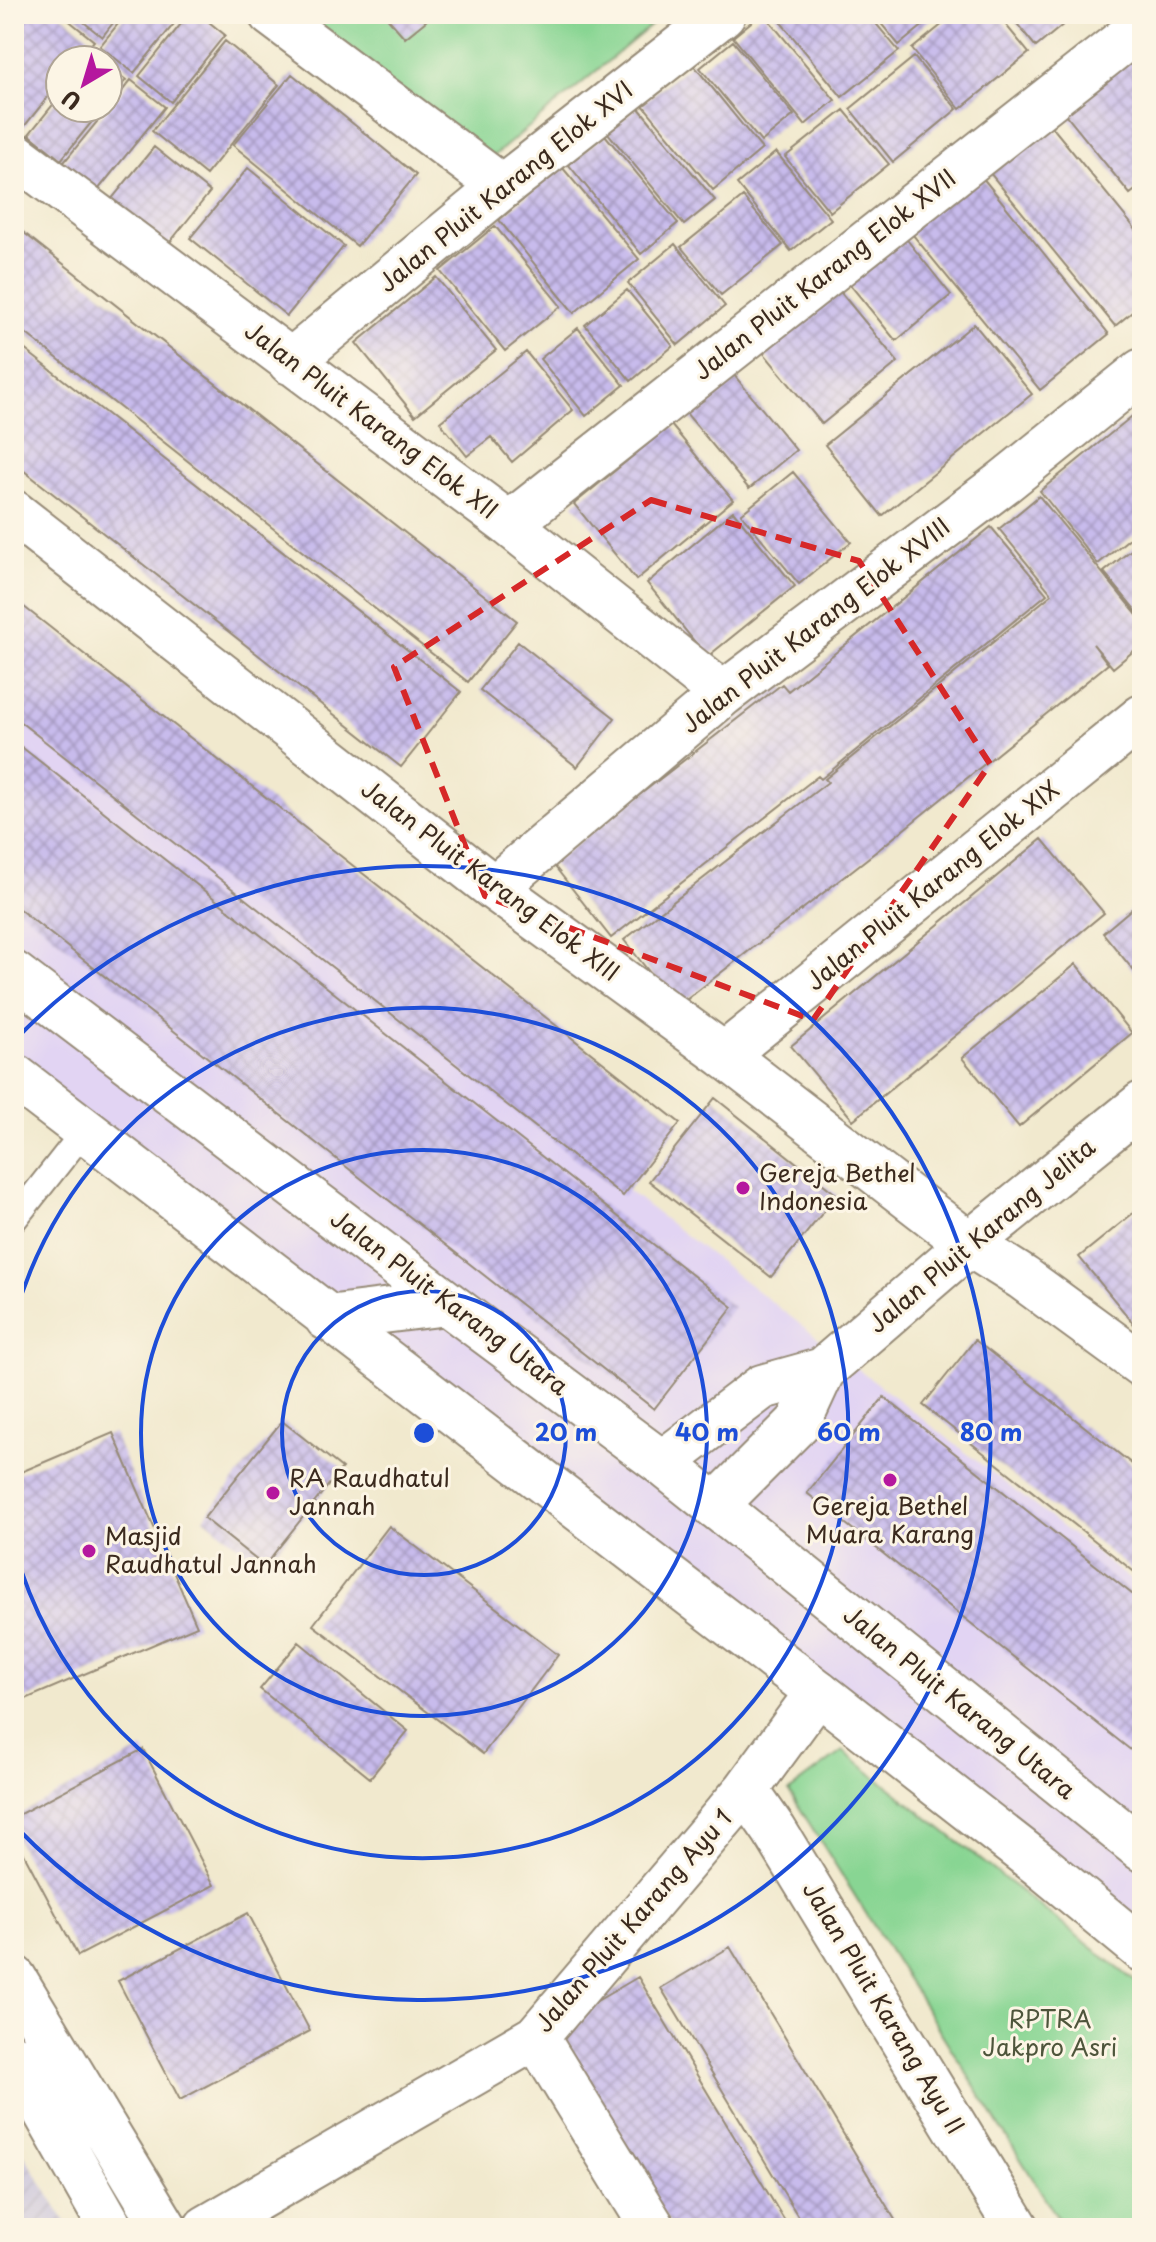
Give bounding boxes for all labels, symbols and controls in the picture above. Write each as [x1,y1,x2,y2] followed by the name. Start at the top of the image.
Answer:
[44,44,124,124] north arrow
[370,71,640,300] street label: Jalan Pluit Karang Elok XVI
[54,83,88,119] text: U
[685,159,963,388] street label: Jalan Pluit Karang Elok XVII
[238,312,507,527] street label: Jalan Pluit Karang Elok XII
[673,508,957,741] street label: Jalan Pluit Karang Elok XVIII
[354,770,628,989] street label: Jalan Pluit Karang Elok XIII
[797,771,1066,998] street label: Jalan Pluit Karang Elok XIX
[859,1128,1102,1340] street label: Jalan Pluit Karang Jelita
[759,1154,916,1218] place label: Gereja Bethel Indonesia
[734,1179,752,1197] marker: Gereja Bethel Indonesia
[324,1200,577,1403] street label: Jalan Pluit Karang Utara
[535,1413,597,1449] text: 20 m
[675,1413,739,1449] text: 40 m
[817,1413,881,1449] text: 60 m
[960,1413,1022,1449] text: 80 m
[410,1419,438,1447] centre of rings
[289,1459,450,1523] place label: RA Raudhatul Jannah
[881,1471,899,1489] marker: Gereja Bethel Muara Karang
[264,1484,282,1502] marker: RA Raudhatul Jannah
[806,1487,974,1551] place label: Gereja Bethel Muara Karang
[105,1517,317,1581] place label: Masjid Raudhatul Jannah
[80,1542,98,1560] marker: Masjid Raudhatul Jannah
[836,1596,1084,1807] street label: Jalan Pluit Karang Utara
[525,1800,740,2039] street label: Jalan Pluit Karang Ayu 1
[795,1874,975,2140] street label: Jalan Pluit Karang Ayu II
[983,2000,1117,2064] park label: RPTRA Jakpro Asri

